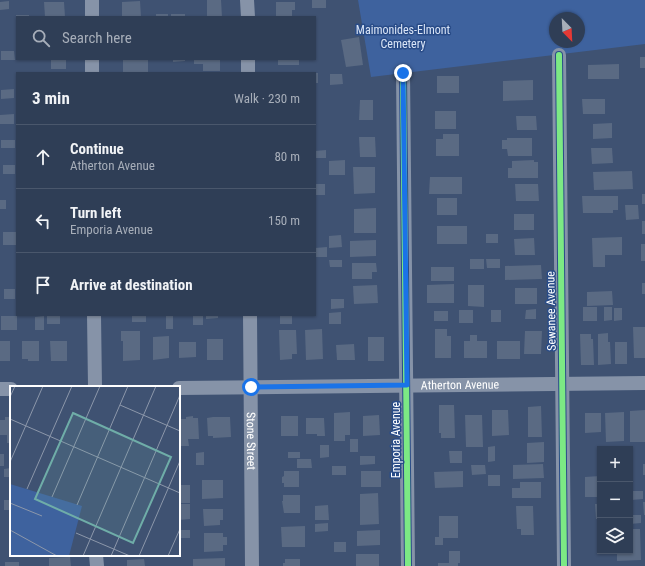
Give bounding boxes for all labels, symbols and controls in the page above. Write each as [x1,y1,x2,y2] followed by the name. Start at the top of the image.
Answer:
[549,12,585,48] north arrow
[16,16,316,60] search box
[356,23,451,51] park label: Maimonides-Elmont Cemetery
[30,27,52,49] icon: search
[62,29,132,47] text: Search here
[394,64,412,82] route end
[32,88,70,108] text: 3 min
[234,91,300,106] text: Walk · 230 m
[70,140,124,158] text: Continue
[32,146,54,168] icon: ahead
[274,149,300,164] text: 80 m
[70,158,155,173] text: Atherton Avenue
[70,204,121,222] text: Turn left
[32,210,54,232] icon: left
[268,213,300,228] text: 150 m
[70,222,153,237] text: Emporia Avenue
[543,271,559,351] street label: Sewanee Avenue
[32,274,54,296] icon: arrive
[70,276,193,294] text: Arrive at destination
[242,378,260,396] route start
[421,378,500,392] street label: Atherton Avenue
[10,386,180,556] inset map
[389,401,403,478] street label: Emporia Avenue
[244,412,258,471] street label: Stone Street
[597,446,633,554] map controls
[597,446,633,482] button: +
[597,482,633,518] button: −
[597,518,633,554] button: layers

